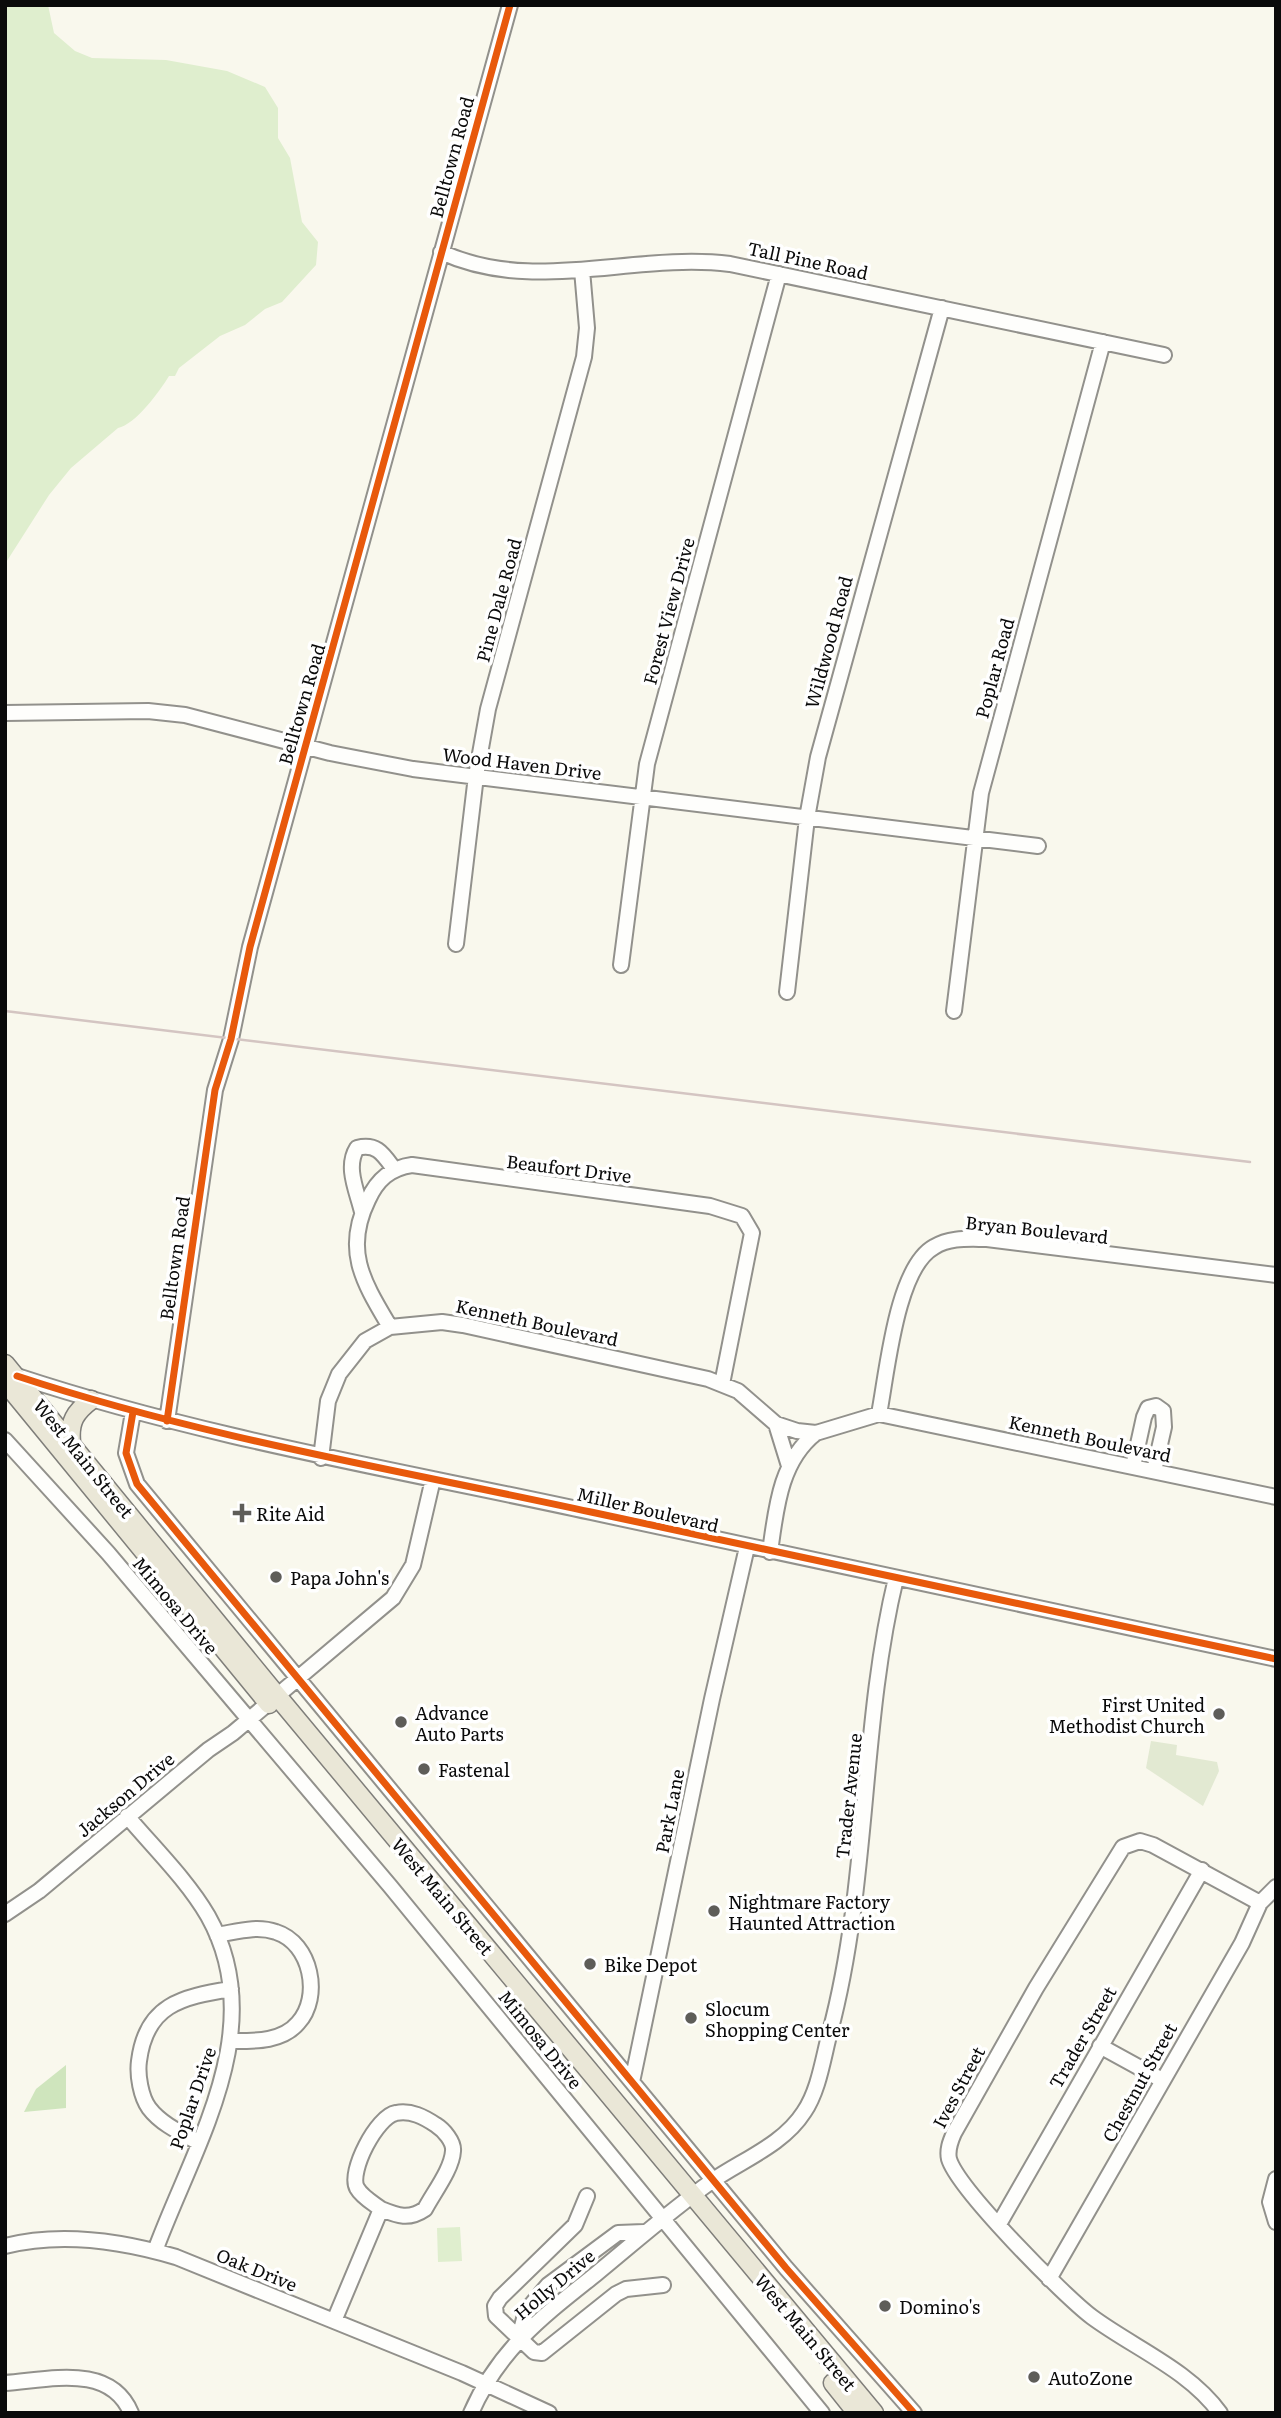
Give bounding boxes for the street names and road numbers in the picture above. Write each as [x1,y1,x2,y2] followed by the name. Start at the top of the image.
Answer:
[422,93,480,221] street label: Belltown Road
[745,234,871,286] street label: Tall Pine Road
[635,534,701,688] street label: Forest View Drive
[468,535,528,665] street label: Pine Dale Road
[797,573,859,711] street label: Wildwood Road
[968,615,1020,721] street label: Poplar Road
[271,640,331,768] street label: Belltown Road
[441,740,603,786] street label: Wood Haven Drive
[505,1147,633,1189] street label: Beaufort Drive
[152,1194,196,1322] street label: Belltown Road
[964,1208,1110,1250] street label: Bryan Boulevard
[453,1292,621,1352] street label: Kenneth Boulevard
[27,1393,141,1524] street label: West Main Street
[1006,1408,1174,1468] street label: Kenneth Boulevard
[574,1480,722,1538] street label: Miller Boulevard
[127,1550,225,1660] street label: Mimosa Drive
[828,1732,868,1860] street label: Trader Avenue
[70,1745,180,1843] street label: Jackson Drive
[648,1767,690,1855] street label: Park Lane
[386,1831,501,1961] street label: West Main Street
[1042,1980,1123,2093] street label: Trader Street
[493,1984,589,2094] street label: Mimosa Drive
[1095,2017,1183,2147] street label: Chestnut Street
[925,2041,991,2133] street label: Ives Street
[162,2043,222,2153] street label: Poplar Drive
[212,2241,302,2297] street label: Oak Drive
[508,2242,600,2326] street label: Holly Drive
[749,2267,864,2397] street label: West Main Street

